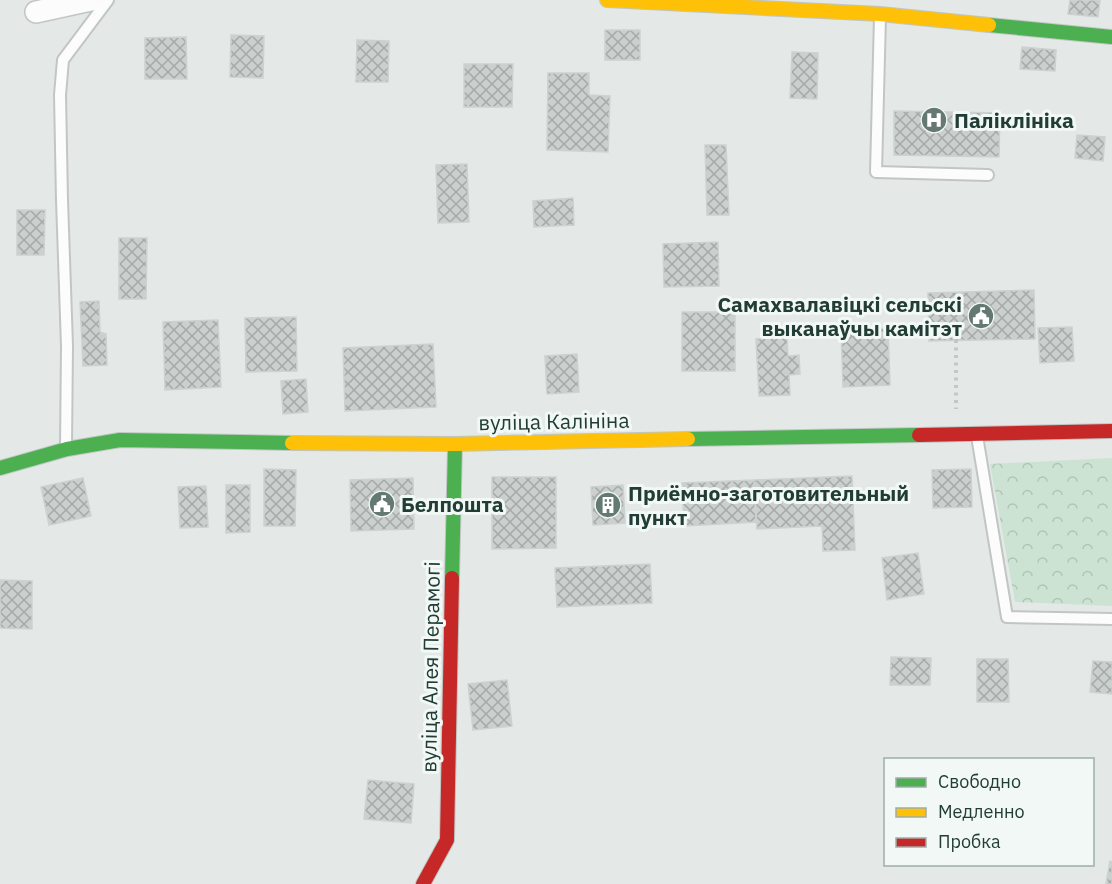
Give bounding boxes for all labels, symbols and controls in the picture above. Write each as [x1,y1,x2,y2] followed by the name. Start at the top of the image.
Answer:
[919,105,949,135] hospital icon: Паліклініка
[954,106,1074,134] place label: Паліклініка
[717,290,962,342] place label: Самахвалавіцкі сельскі выканаўчы камітэт
[966,301,996,331] public building icon: Самахвалавіцкі сельскі выканаўчы камітэт
[478,406,630,436] street label: вуліца Калініна
[628,479,909,531] place label: Приёмно-заготовительный пункт
[367,489,397,519] public building icon: Белпошта
[401,490,504,518] place label: Белпошта
[593,490,623,520] building icon: Приёмно-заготовительный пункт
[414,561,446,773] street label: вуліца Алея Перамогі
[884,758,1094,866] legend
[938,770,1021,793] text: Свободно
[938,800,1025,823] text: Медленно
[938,830,1001,853] text: Пробка

